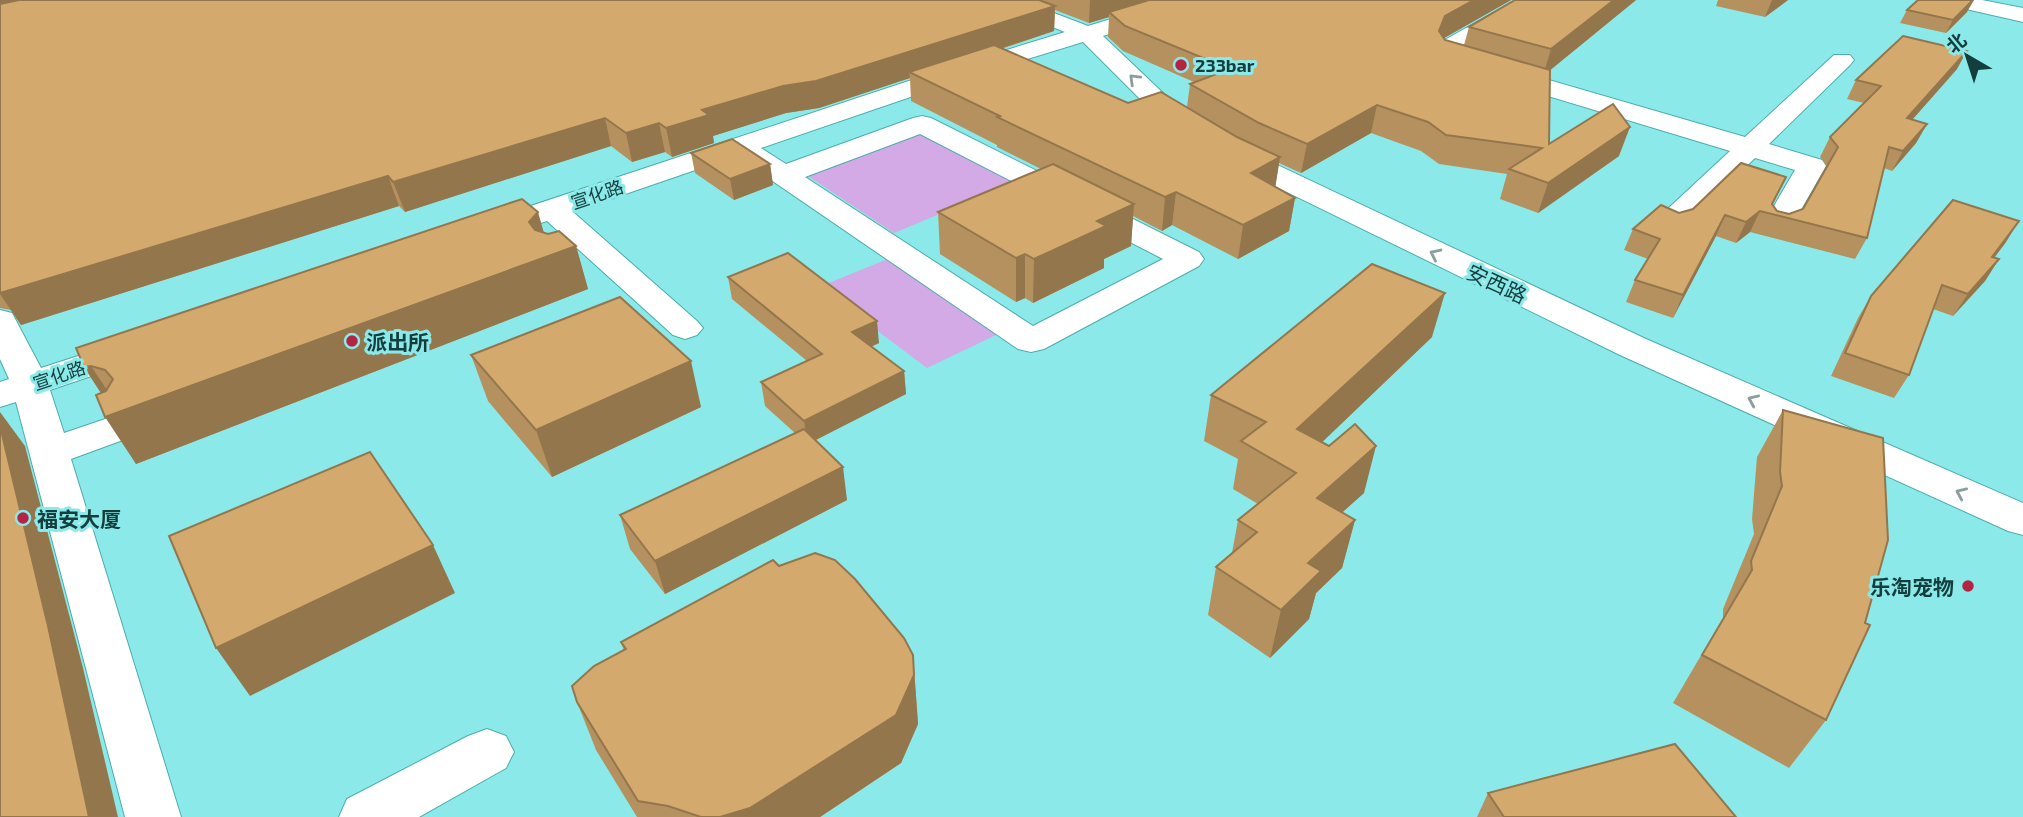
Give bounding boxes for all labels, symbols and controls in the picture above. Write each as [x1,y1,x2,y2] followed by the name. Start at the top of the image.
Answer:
[1932,21,2002,91] north arrow
[1941,27,1971,57] text: 北
[1195,54,1255,76] place label: 233bar
[1173,57,1189,73] marker: 233bar
[1130,74,1143,87] one-way arrow
[568,175,626,213] street label: 宣化路
[1430,248,1442,262] one-way arrow
[1463,258,1531,308] street label: 安西路
[366,329,429,354] place label: 派出所
[344,333,360,349] marker: 派出所
[30,356,88,394] street label: 宣化路
[1748,394,1760,408] one-way arrow
[1955,487,1968,501] one-way arrow
[37,506,121,531] place label: 福安大厦
[15,510,31,526] marker: 福安大厦
[1870,574,1954,599] place label: 乐淘宠物
[1960,578,1976,594] marker: 乐淘宠物

